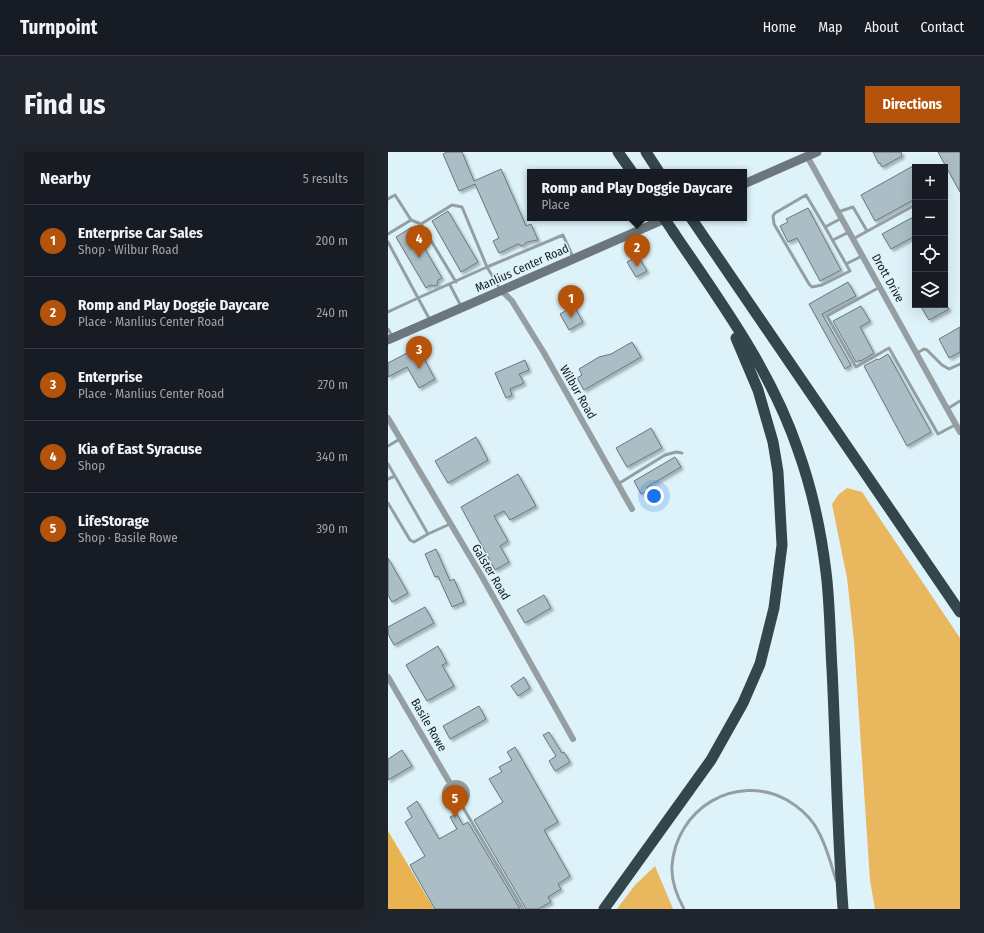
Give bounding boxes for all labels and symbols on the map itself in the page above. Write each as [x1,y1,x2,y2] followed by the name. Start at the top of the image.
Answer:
[406,225,432,258] pin: 4
[624,234,650,267] pin: 2
[473,241,571,295] street label: Manlius Center Road
[869,251,907,305] street label: Drott Drive
[558,285,584,318] pin: 1
[406,336,432,369] pin: 3
[557,363,599,421] street label: Wilbur Road
[644,486,664,506] your location
[469,542,513,602] street label: Galster Road
[408,696,450,754] street label: Basile Rowe
[442,785,468,818] pin: 5

